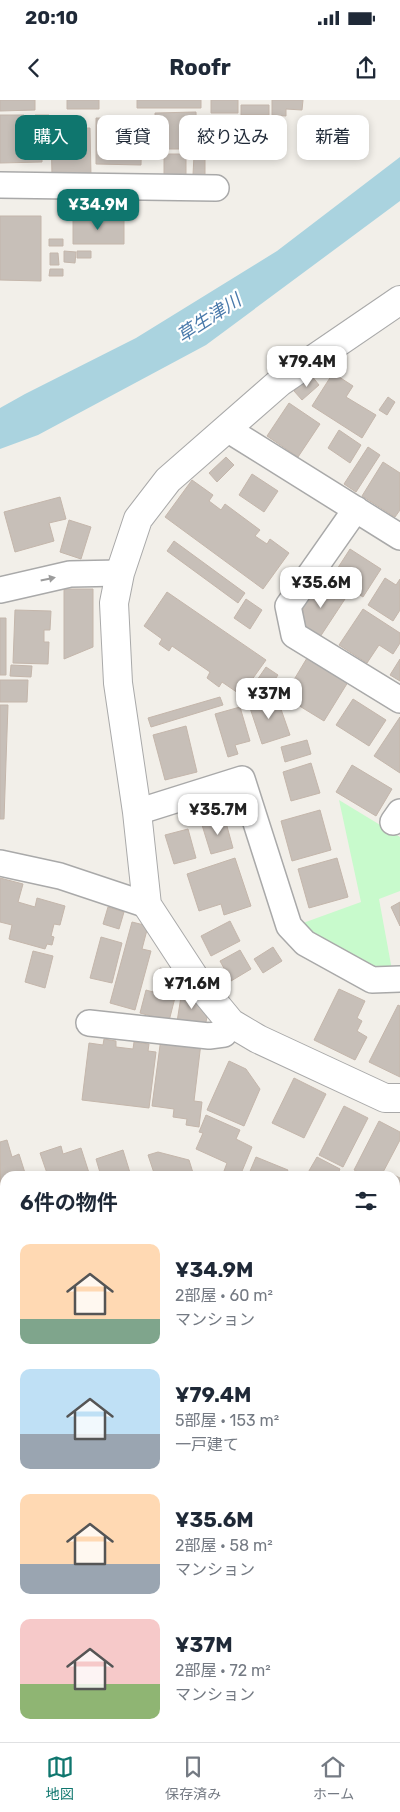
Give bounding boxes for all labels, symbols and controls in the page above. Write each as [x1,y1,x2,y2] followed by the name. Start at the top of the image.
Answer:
[25,6,78,29] text: 20:10
[20,54,48,82] icon: back
[169,54,231,81] text: Roofr
[352,54,380,82] icon: share
[15,115,87,160] chip: 購入
[97,115,169,160] chip: 賃貸
[179,115,287,160] chip: 絞り込み
[297,115,369,160] chip: 新着
[57,188,139,231] pin: ¥34.9M
[68,195,128,214] text: ¥34.9M
[173,288,247,347] water label: 草生津川
[266,346,348,388] pin: ¥79.4M
[278,352,336,371] text: ¥79.4M
[280,566,362,609] pin: ¥35.6M
[291,573,351,592] text: ¥35.6M
[40,575,56,583] one-way arrow
[239,678,299,720] pin: ¥37M
[247,684,291,703] text: ¥37M
[177,794,259,836] pin: ¥35.7M
[189,800,247,819] text: ¥35.7M
[151,968,233,1010] pin: ¥71.6M
[164,974,220,993] text: ¥71.6M
[352,1187,380,1215] icon: filters
[20,1190,118,1215] text: 6件の物件
[175,1257,253,1282] text: ¥34.9M
[60,1264,120,1324] icon: home
[175,1286,273,1305] text: 2部屋 · 60 m²
[175,1310,255,1329] text: マンション
[175,1382,251,1407] text: ¥79.4M
[60,1389,120,1449] icon: home
[175,1411,279,1430] text: 5部屋 · 153 m²
[175,1435,239,1454] text: 一戸建て
[175,1507,254,1532] text: ¥35.6M
[60,1514,120,1574] icon: home
[175,1536,273,1555] text: 2部屋 · 58 m²
[175,1560,255,1579] text: マンション
[175,1632,233,1657] text: ¥37M
[60,1639,120,1699] icon: home
[175,1661,271,1680] text: 2部屋 · 72 m²
[175,1685,255,1704] text: マンション
[46,1753,74,1803] tab: 地図
[165,1753,221,1803] tab: 保存済み
[313,1753,354,1803] tab: ホーム

